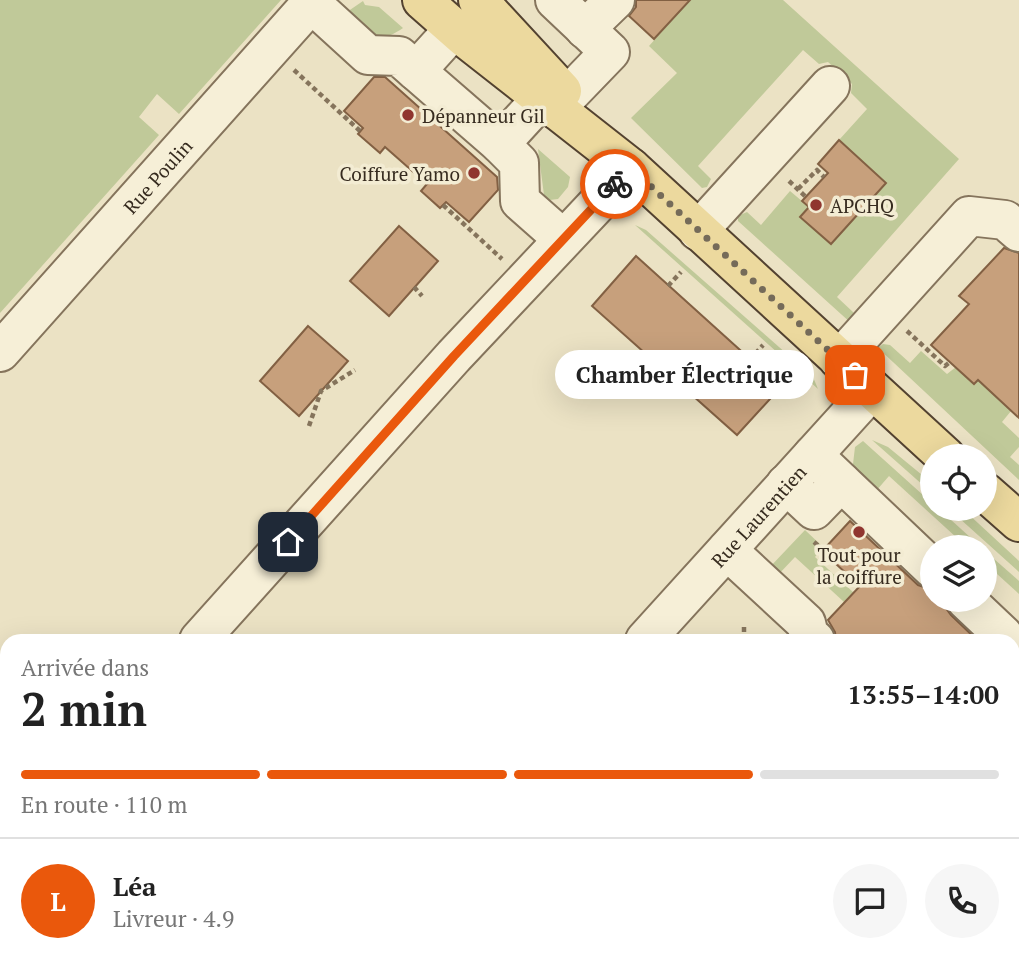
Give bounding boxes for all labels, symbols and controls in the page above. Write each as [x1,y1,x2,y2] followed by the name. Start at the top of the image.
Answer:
[422,103,545,128] place label: Dépanneur Gil
[400,107,416,123] marker: Dépanneur Gil
[117,133,197,219] street label: Rue Poulin
[580,149,650,219] courier
[339,161,460,186] place label: Coiffure Yamo
[466,165,482,181] marker: Coiffure Yamo
[596,165,634,203] icon: bike
[830,193,895,218] place label: APCHQ
[808,197,824,213] marker: APCHQ
[825,345,885,405] pin
[554,350,813,400] callout: Chamber Électrique
[836,356,874,394] icon: bag
[576,359,793,390] text: Chamber Électrique
[920,444,997,612] map controls
[920,444,997,521] button: locate
[705,459,811,572] street label: Rue Laurentien
[258,512,318,572] pin
[269,523,307,561] icon: home
[851,524,867,540] marker: Tout pour la coiffure
[920,535,997,612] button: layers
[816,542,902,589] place label: Tout pour la coiffure
[21,652,149,683] text: Arrivée dans
[847,677,999,711] text: 13:55–14:00
[21,678,147,739] text: 2 min
[21,789,187,820] text: En route · 110 m
[833,864,907,938] button: chat
[925,864,999,938] button: phone
[113,869,157,903] text: Léa
[50,884,66,918] text: L
[113,903,234,934] text: Livreur · 4.9

